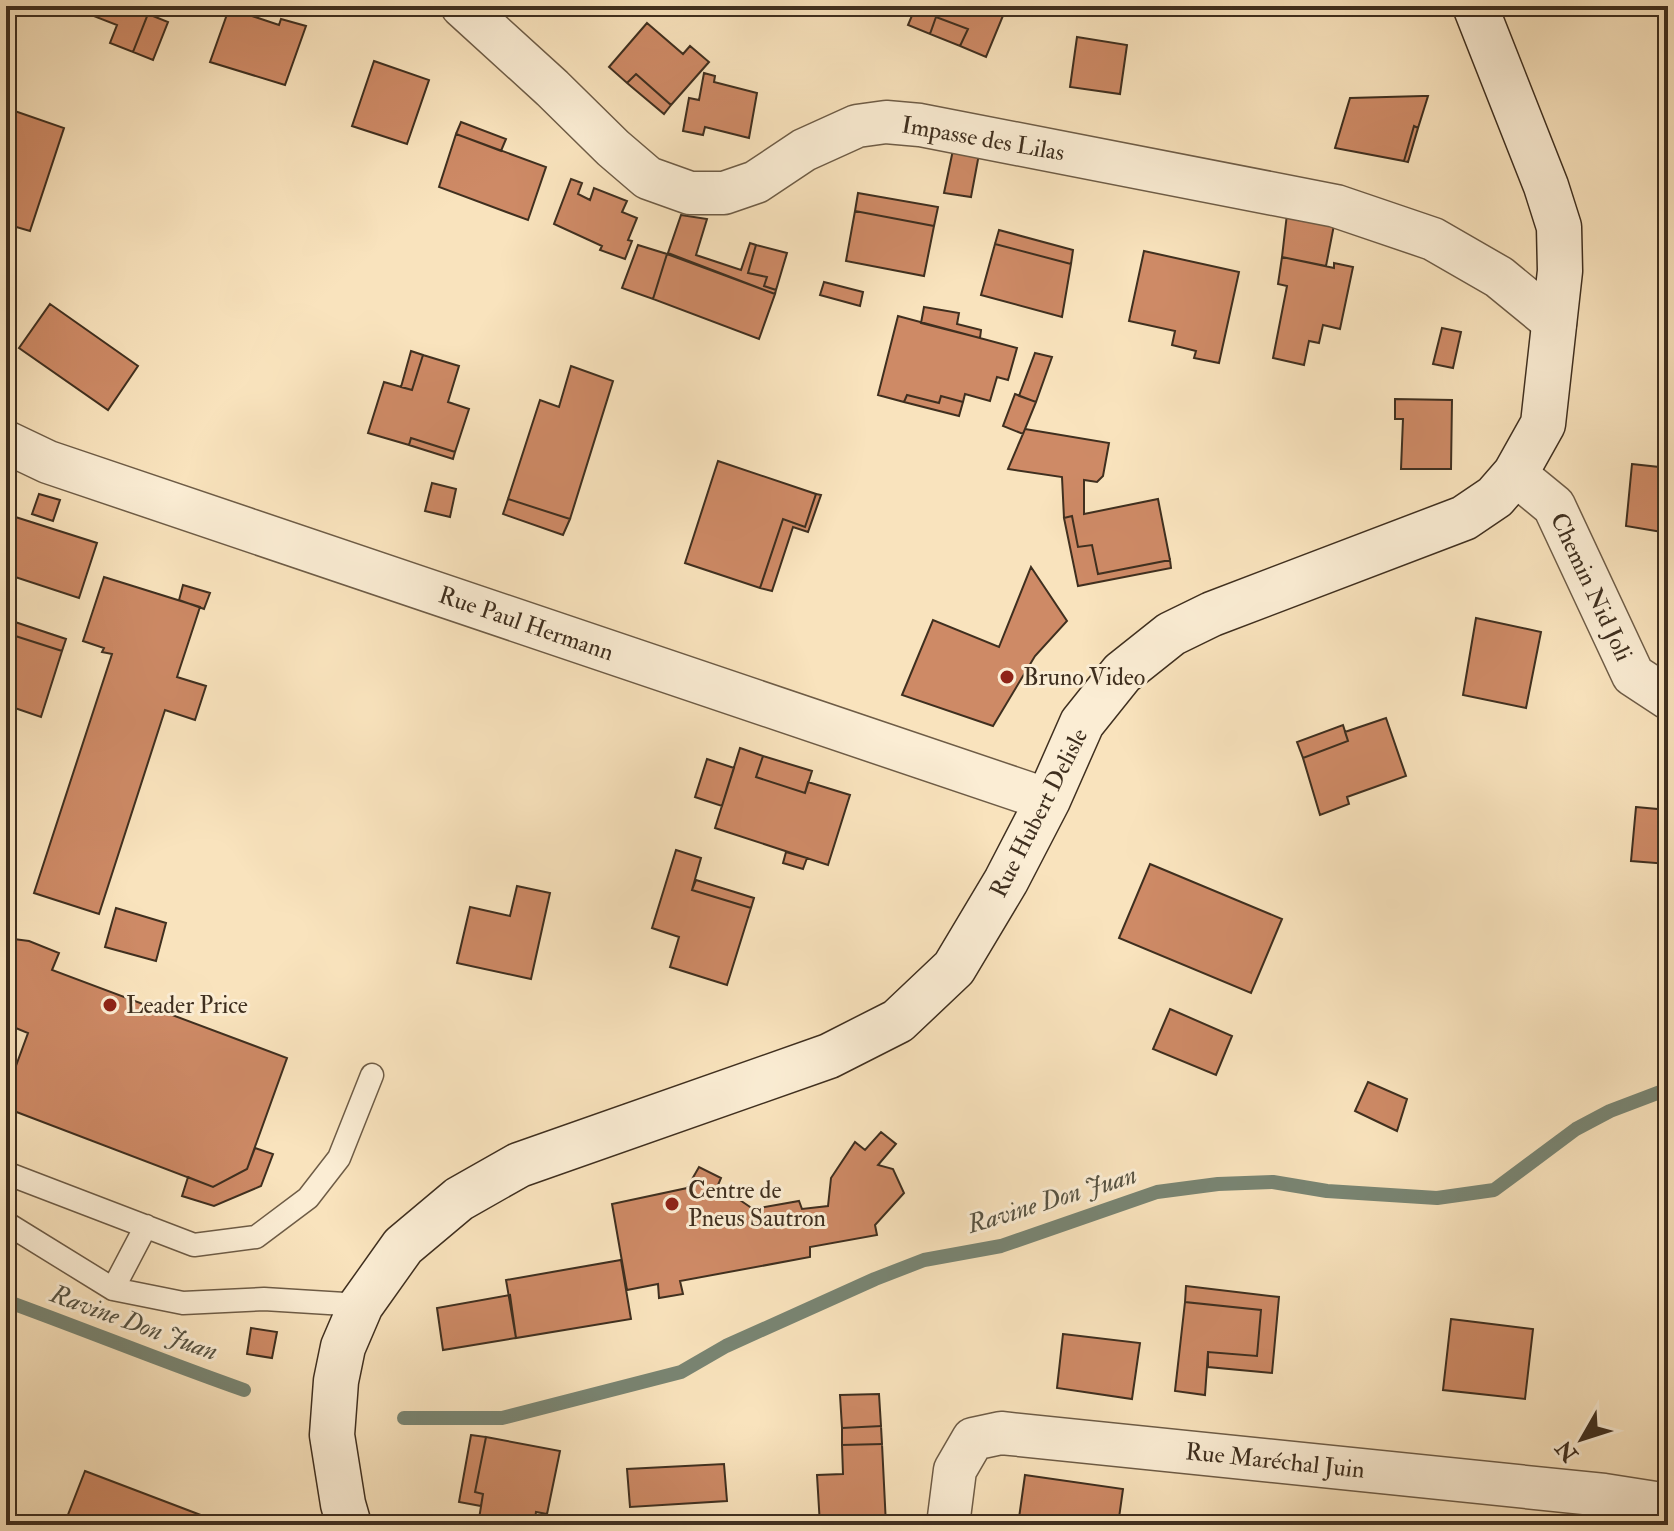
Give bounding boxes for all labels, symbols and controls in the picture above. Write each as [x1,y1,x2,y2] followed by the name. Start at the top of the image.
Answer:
[899,109,1067,169] street label: Impasse des Lilas
[1543,508,1639,666] street label: Chemin Nid Joli
[434,580,618,668] street label: Rue Paul Hermann
[1023,662,1145,693] place label: Bruno Video
[998,668,1016,686] marker: Bruno Video
[983,723,1095,903] street label: Rue Hubert Delisle
[126,990,248,1021] place label: Leader Price
[101,996,119,1014] marker: Leader Price
[962,1159,1141,1241] water label: Ravine Don Juan
[688,1175,826,1234] place label: Centre de Pneus Sautron
[663,1195,681,1213] marker: Centre de Pneus Sautron
[45,1278,222,1368] water label: Ravine Don Juan
[1542,1399,1622,1479] north arrow
[1550,1434,1585,1468] text: N
[1184,1436,1366,1486] street label: Rue Maréchal Juin

